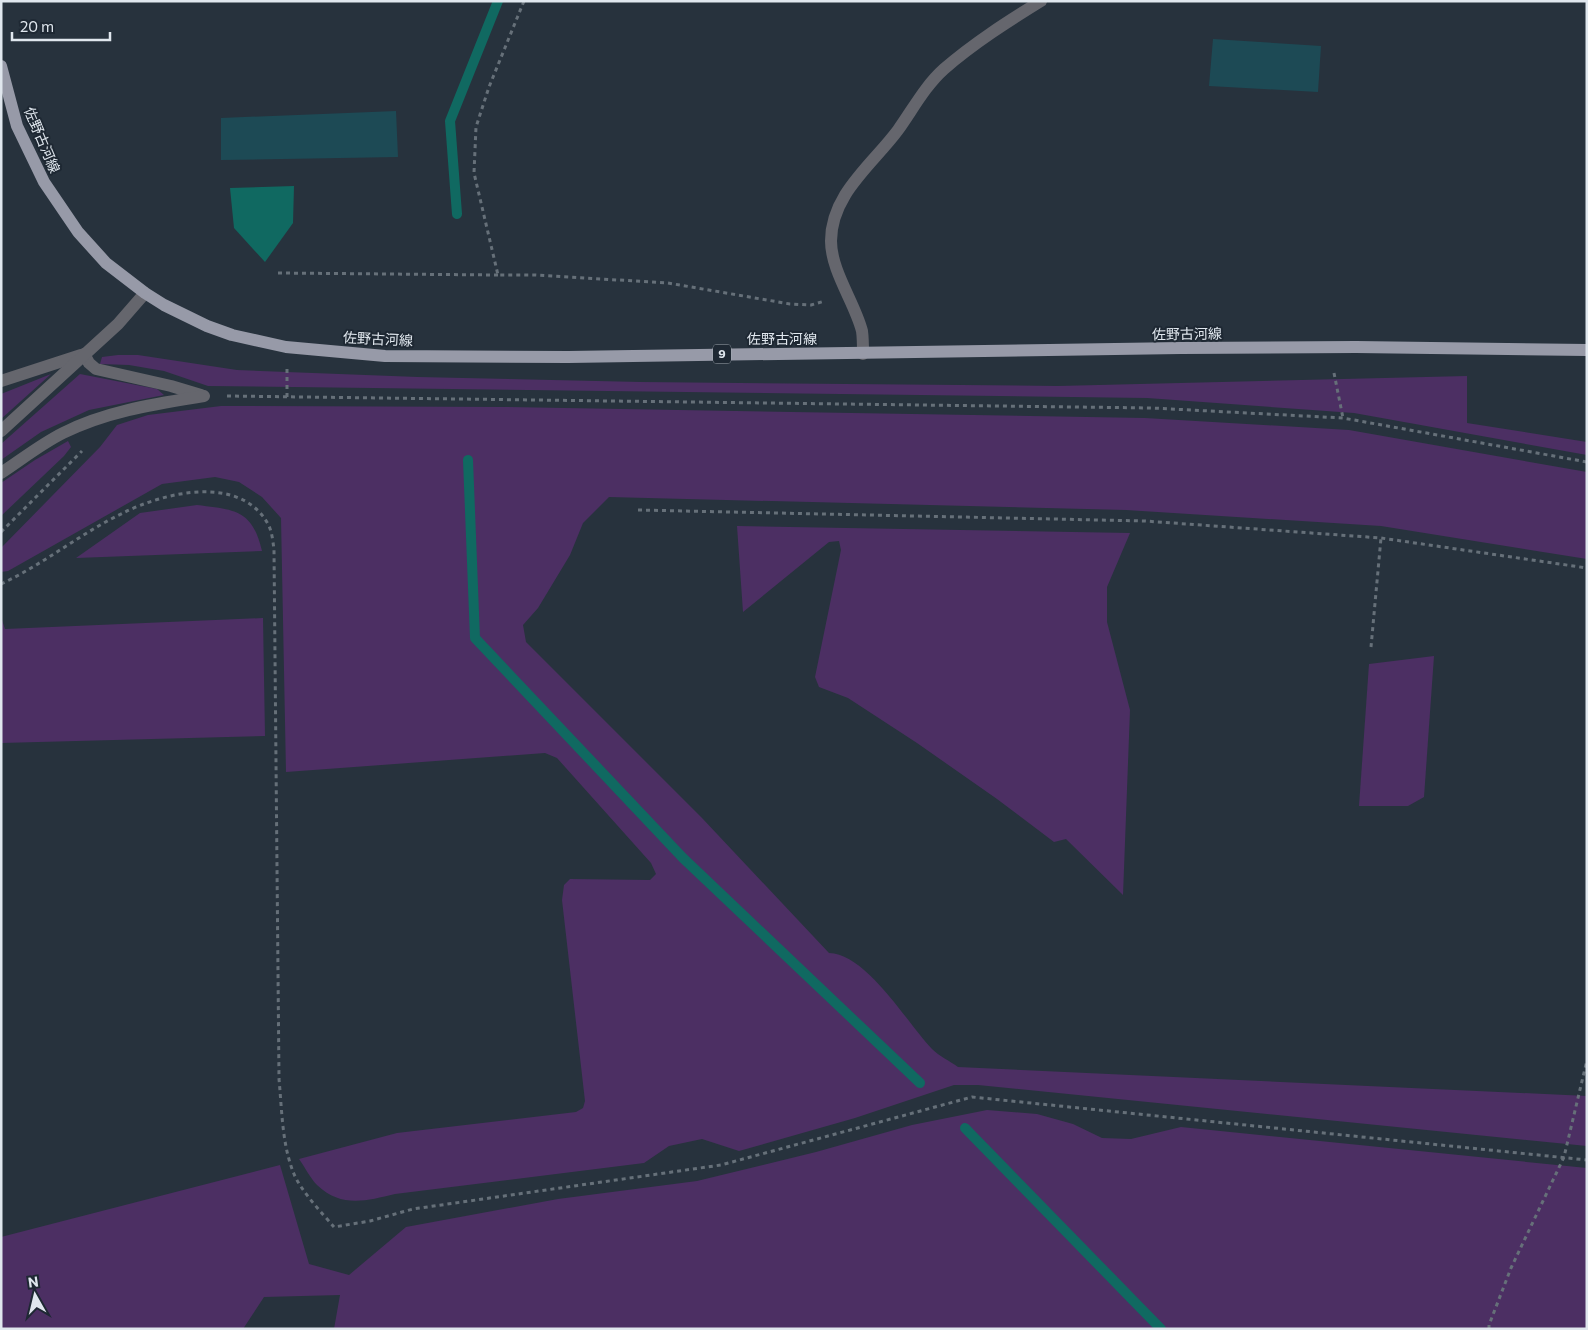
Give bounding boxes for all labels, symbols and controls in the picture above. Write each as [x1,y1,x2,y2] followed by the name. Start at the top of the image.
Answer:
[12,10,110,42] scale bar
[20,17,54,35] text: 20 m
[21,104,64,175] street label: 佐野古河線
[1152,324,1222,343] street label: 佐野古河線
[343,328,413,349] street label: 佐野古河線
[747,330,817,347] street label: 佐野古河線
[713,344,731,364] road number: 9
[10,1270,60,1320] north arrow
[27,1272,40,1291] text: N

